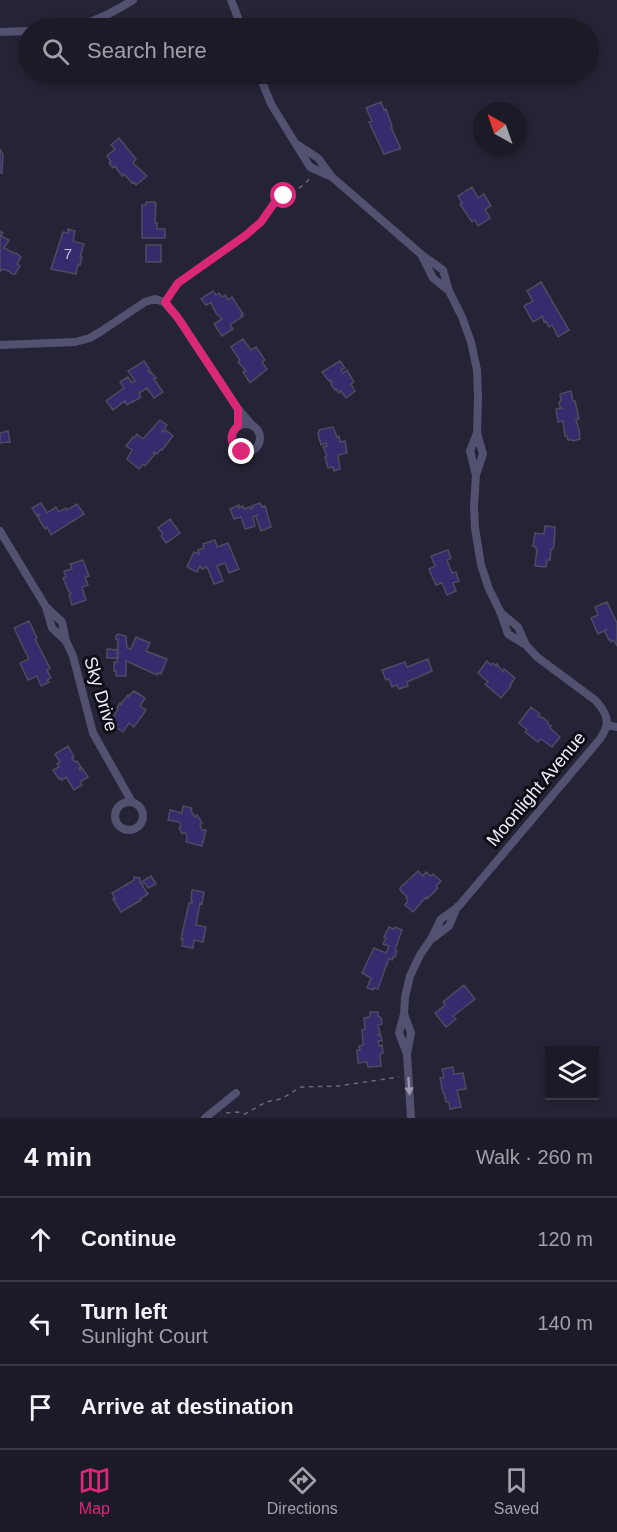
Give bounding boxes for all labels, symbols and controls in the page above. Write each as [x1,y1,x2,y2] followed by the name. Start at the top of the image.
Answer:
[18,18,599,84] search box
[39,35,72,68] icon: search
[87,38,207,63] text: Search here
[473,102,527,156] north arrow
[270,182,296,208] route start
[64,245,72,262] house number: 7
[228,438,254,464] route end
[80,654,122,734] street label: Sky Drive
[482,728,590,850] street label: Moonlight Avenue
[545,1046,599,1100] map controls
[545,1046,599,1100] button: layers
[404,1077,414,1096] one-way arrow
[24,1142,92,1172] text: 4 min
[476,1146,593,1168] text: Walk · 260 m
[24,1223,57,1256] icon: ahead
[81,1226,176,1251] text: Continue
[537,1228,593,1250] text: 120 m
[81,1299,167,1324] text: Turn left
[24,1307,57,1340] icon: left
[537,1312,593,1334] text: 140 m
[81,1325,208,1347] text: Sunlight Court
[24,1391,57,1424] icon: arrive
[81,1394,294,1419] text: Arrive at destination
[78,1464,111,1518] tab: Map
[267,1464,338,1518] tab: Directions
[494,1464,539,1518] tab: Saved

